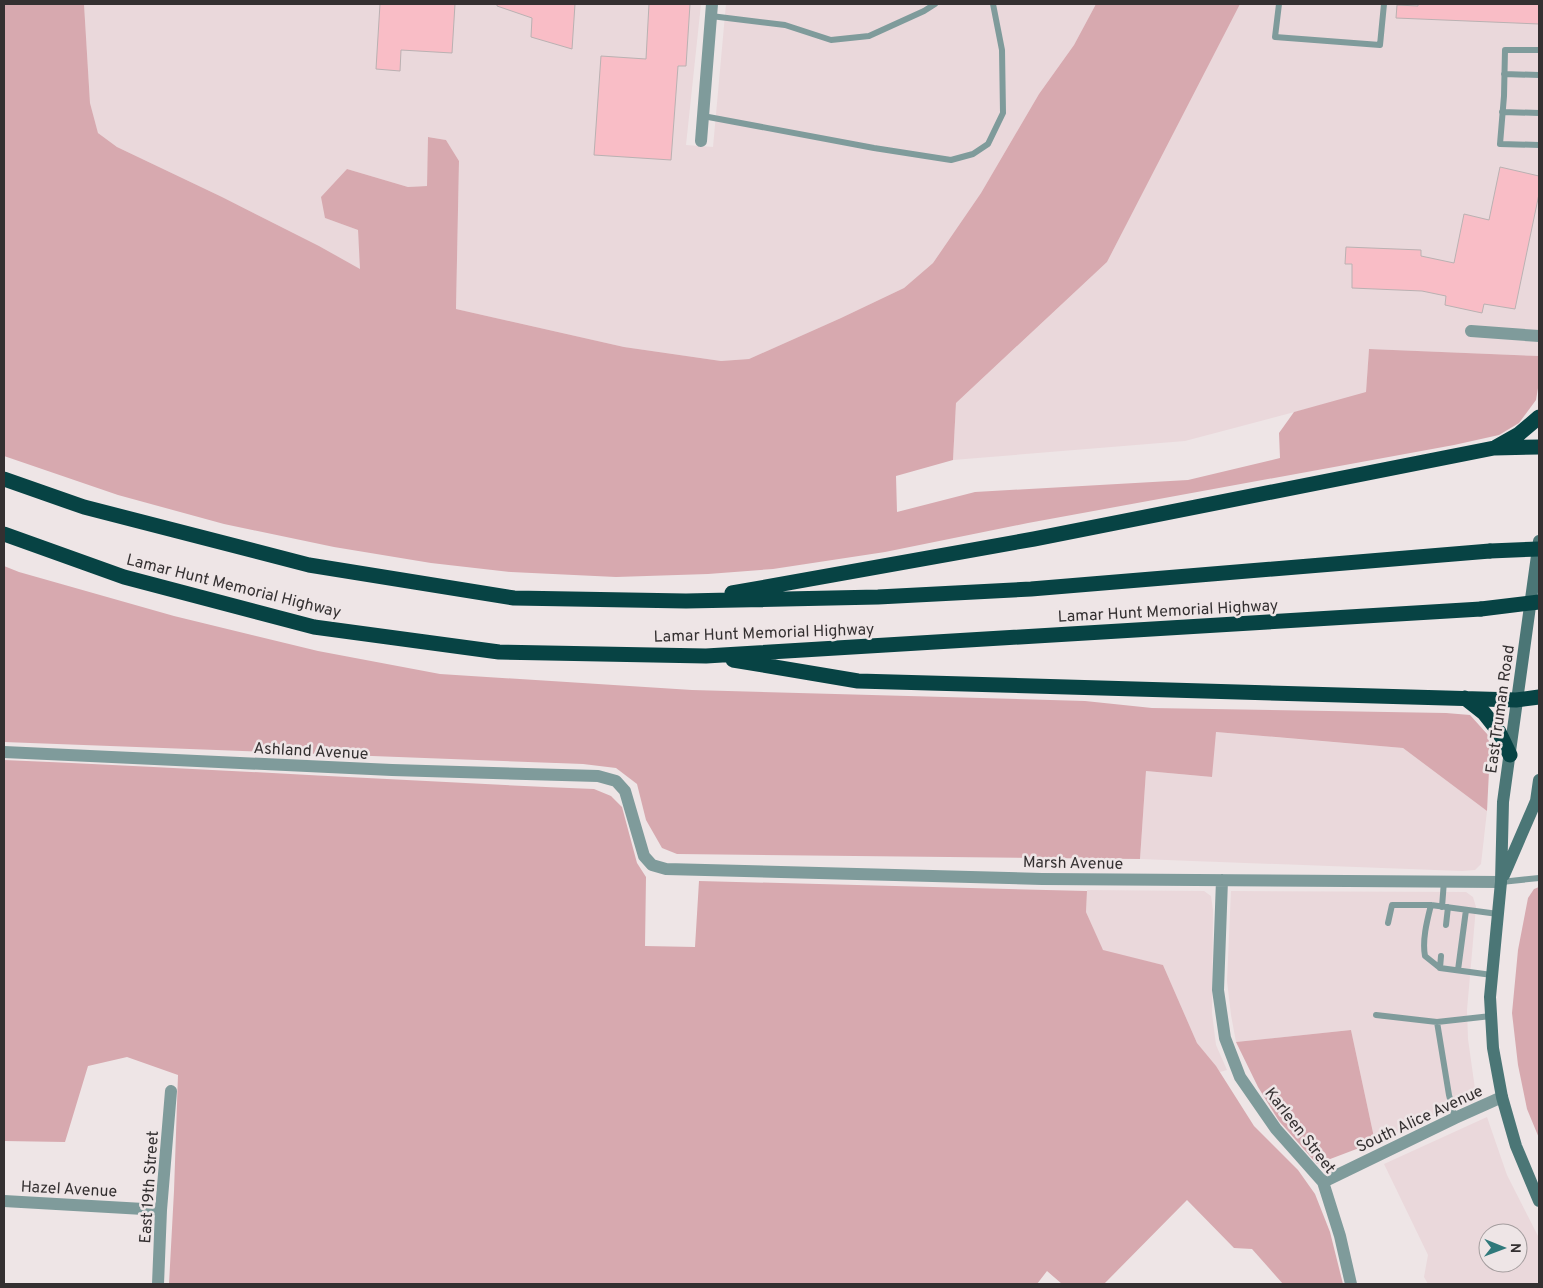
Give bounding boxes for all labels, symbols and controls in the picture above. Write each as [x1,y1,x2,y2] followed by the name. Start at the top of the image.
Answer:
[124,551,343,623] street label: Lamar Hunt Memorial Highway
[1057,596,1279,628] street label: Lamar Hunt Memorial Highway
[653,620,875,648] street label: Lamar Hunt Memorial Highway
[1482,644,1520,775] street label: East Truman Road
[253,739,369,765] street label: Ashland Avenue
[1023,853,1123,875] street label: Marsh Avenue
[1353,1082,1486,1158] street label: South Alice Avenue
[1260,1084,1339,1178] street label: Karleen Street
[136,1130,164,1244] street label: East 19th Street
[20,1177,118,1203] street label: Hazel Avenue
[1478,1223,1528,1273] north arrow
[1506,1243,1523,1253] text: N

